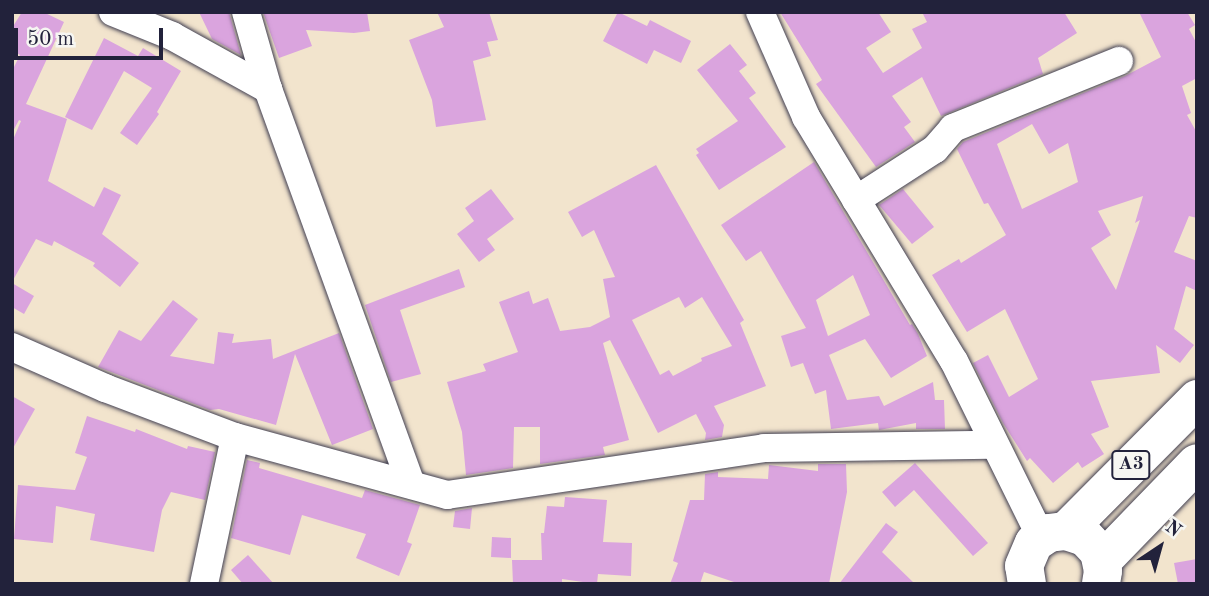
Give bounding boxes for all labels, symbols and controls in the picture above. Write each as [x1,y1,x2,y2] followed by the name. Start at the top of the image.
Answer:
[18,14,166,58] scale bar
[27,29,74,50] text: 50 m
[1110,450,1152,480] road number: A3
[1125,512,1195,582] north arrow
[1161,518,1184,542] text: N

